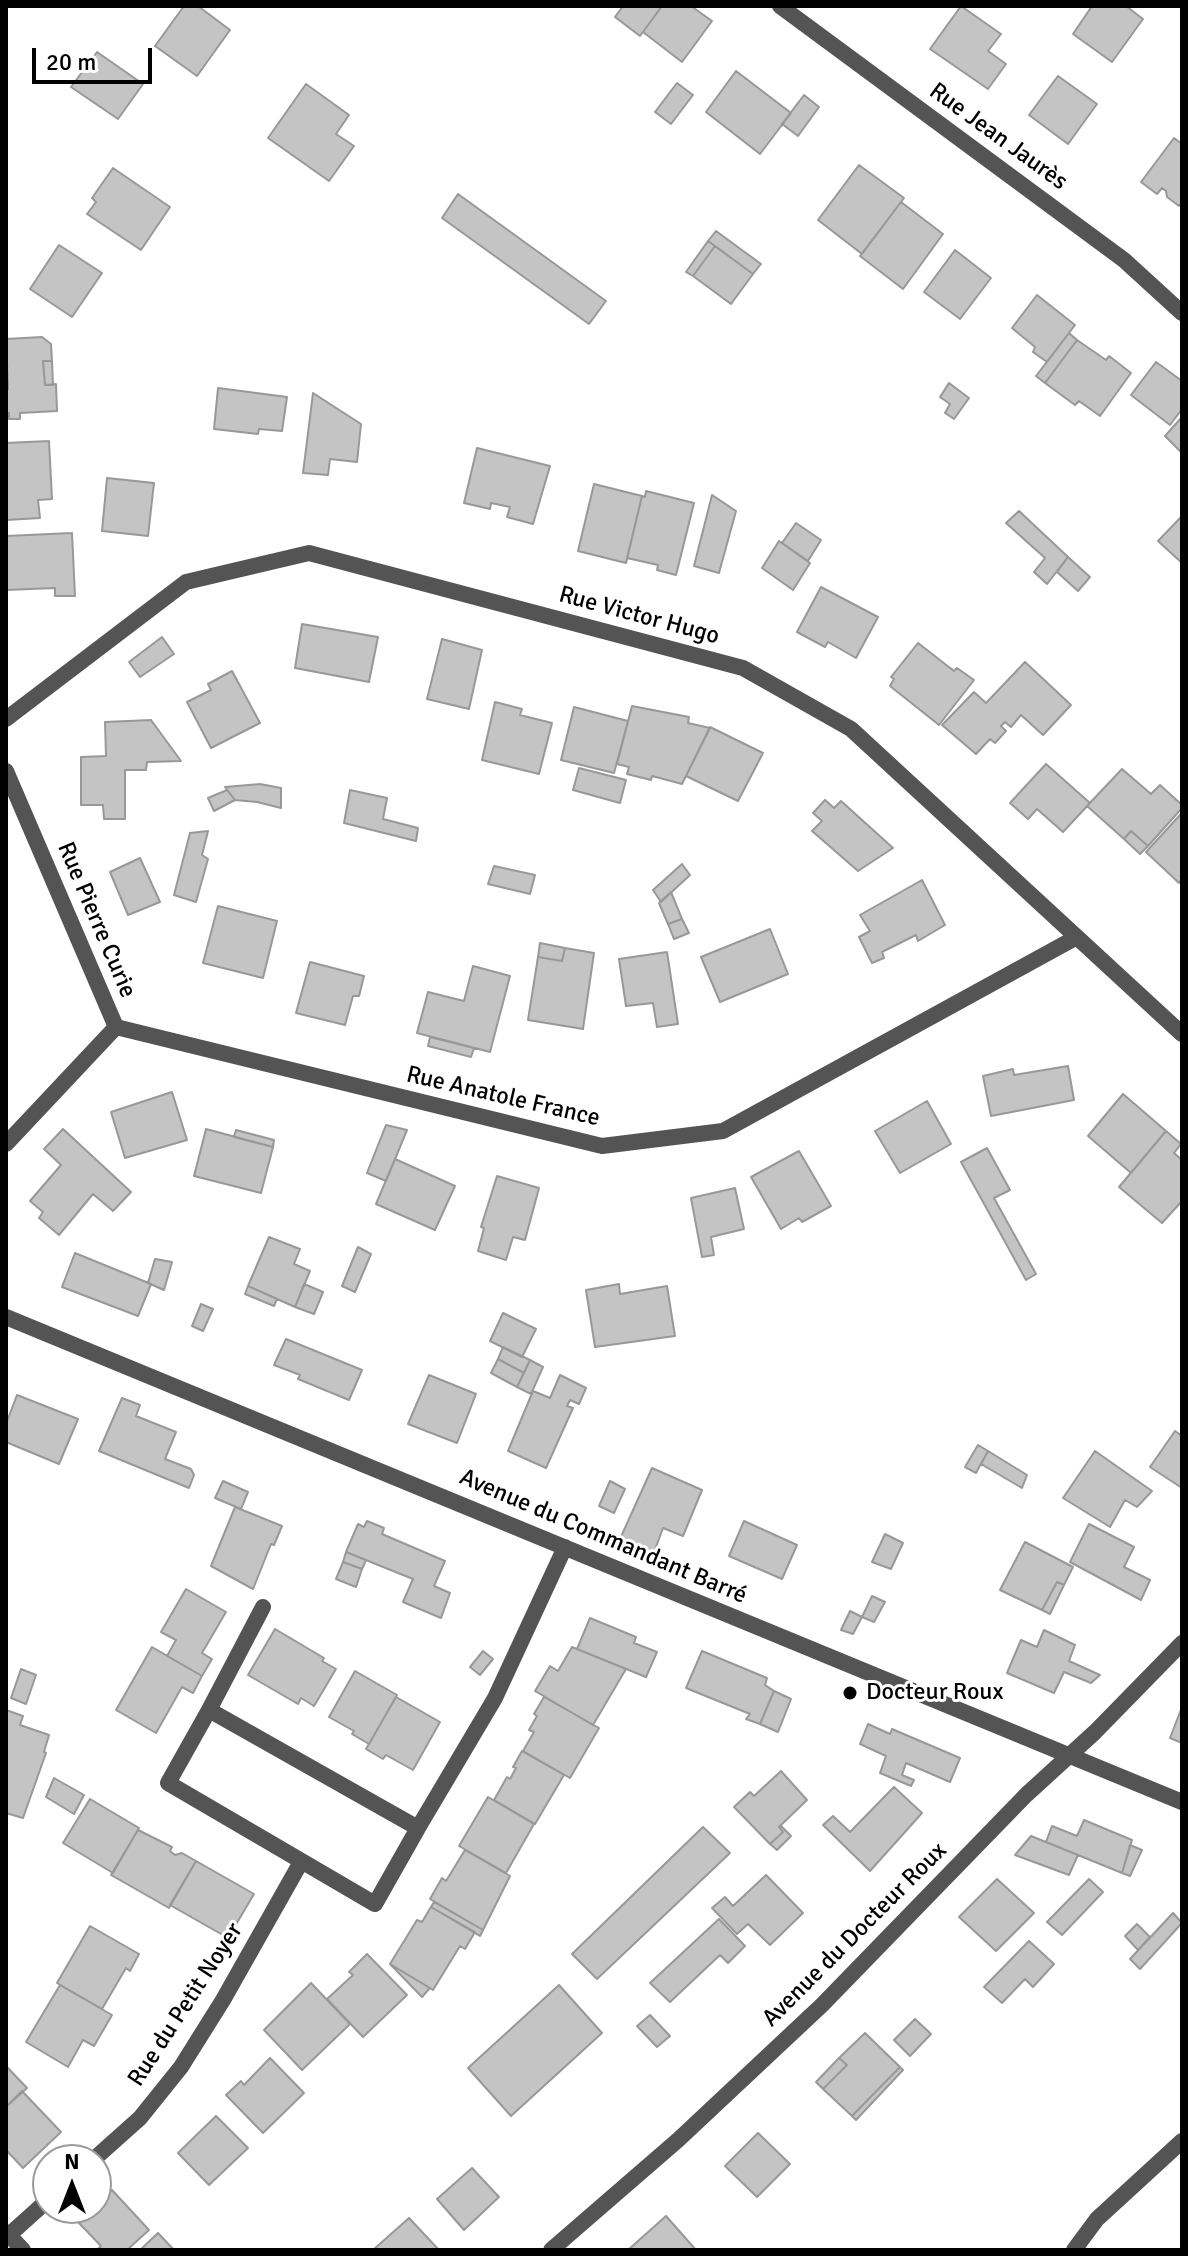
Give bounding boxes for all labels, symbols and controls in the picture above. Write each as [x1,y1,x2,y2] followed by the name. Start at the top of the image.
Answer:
[36,32,156,82] scale bar
[46,47,96,77] text: 20 m
[923,77,1073,197] street label: Rue Jean Jaurès
[556,581,722,651] street label: Rue Victor Hugo
[50,838,142,1002] street label: Rue Pierre Curie
[403,1061,603,1133] street label: Rue Anatole France
[455,1463,751,1611] street label: Avenue du Commandant Barré
[866,1679,1004,1707] place label: Docteur Roux
[841,1684,859,1702] marker: Docteur Roux
[757,1837,953,2033] street label: Avenue du Docteur Roux
[122,1918,250,2092] street label: Rue du Petit Noyer
[32,2144,112,2224] north arrow
[64,2148,80,2175] text: N

